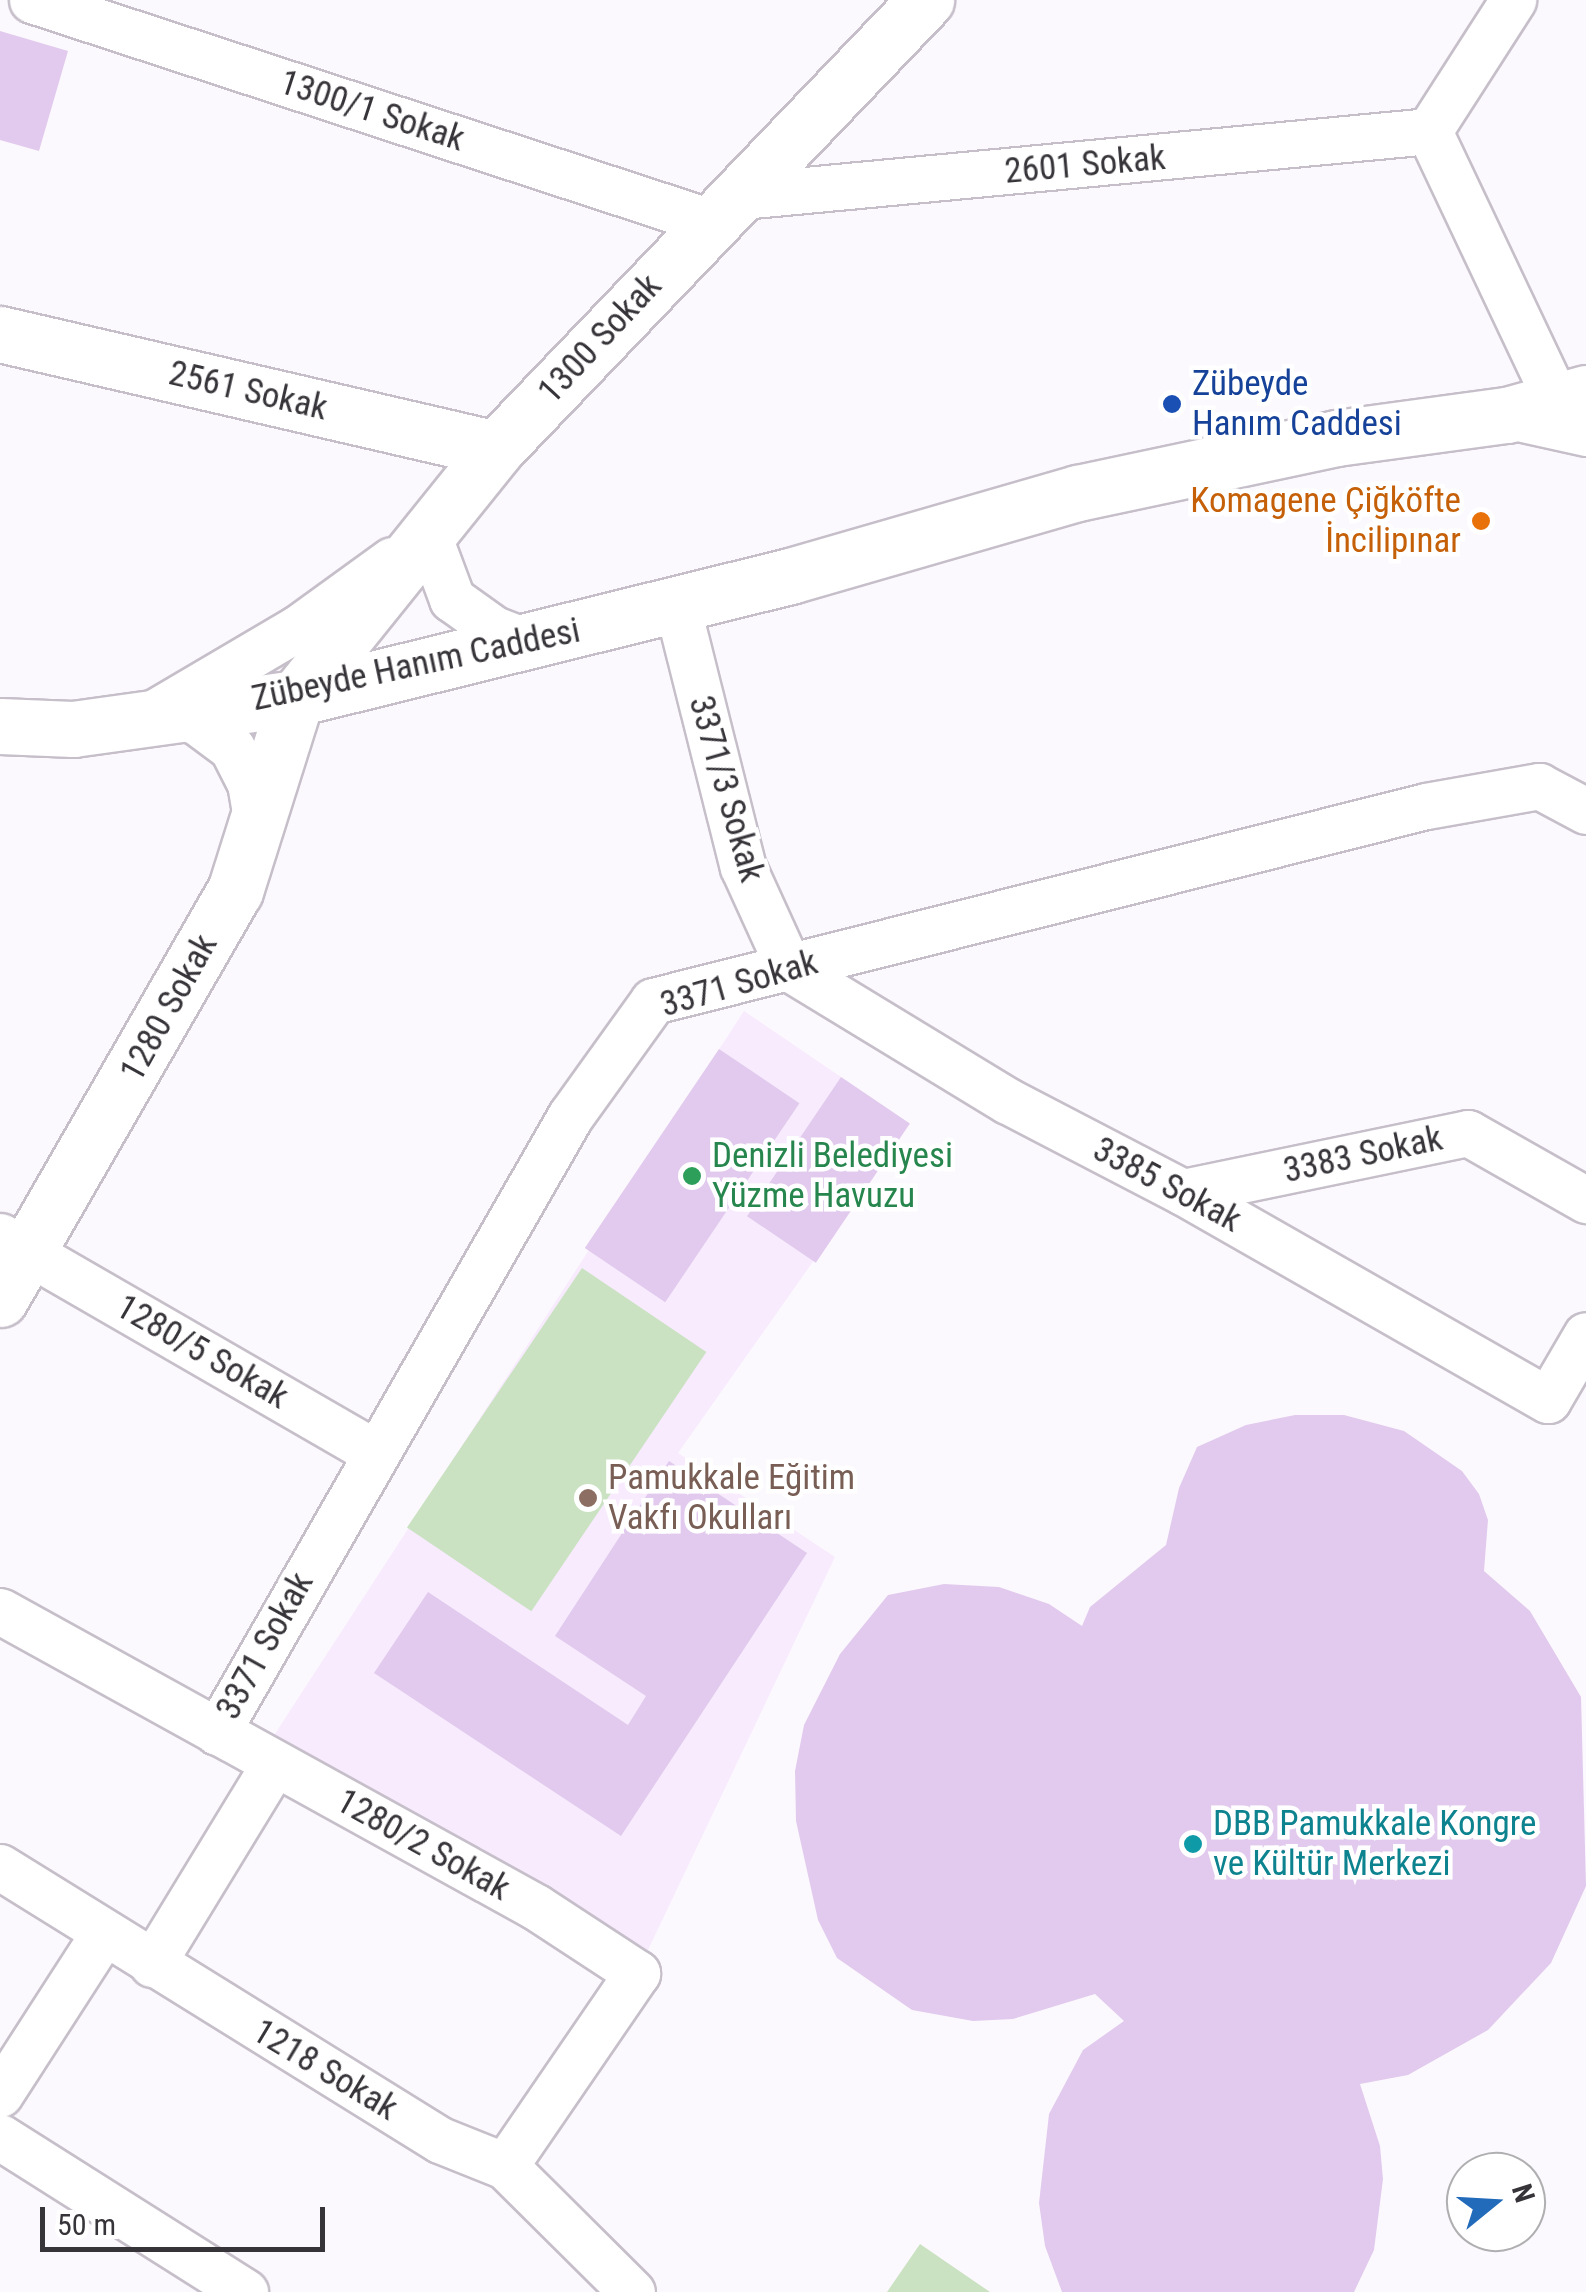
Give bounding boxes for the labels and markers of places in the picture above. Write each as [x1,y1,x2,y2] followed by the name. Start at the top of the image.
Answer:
[1192,363,1402,445] place label: Zübeyde Hanım Caddesi
[1161,393,1183,415] marker: Zübeyde Hanım Caddesi
[1190,480,1461,562] place label: Komagene Çiğköfte İncilipınar
[1470,510,1492,532] marker: Komagene Çiğköfte İncilipınar
[712,1135,953,1217] place label: Denizli Belediyesi Yüzme Havuzu
[681,1165,703,1187] marker: Denizli Belediyesi Yüzme Havuzu
[608,1457,855,1539] place label: Pamukkale Eğitim Vakfı Okulları
[577,1487,599,1509] marker: Pamukkale Eğitim Vakfı Okulları
[1213,1803,1536,1885] place label: DBB Pamukkale Kongre ve Kültür Merkezi
[1182,1833,1204,1855] marker: DBB Pamukkale Kongre ve Kültür Merkezi

